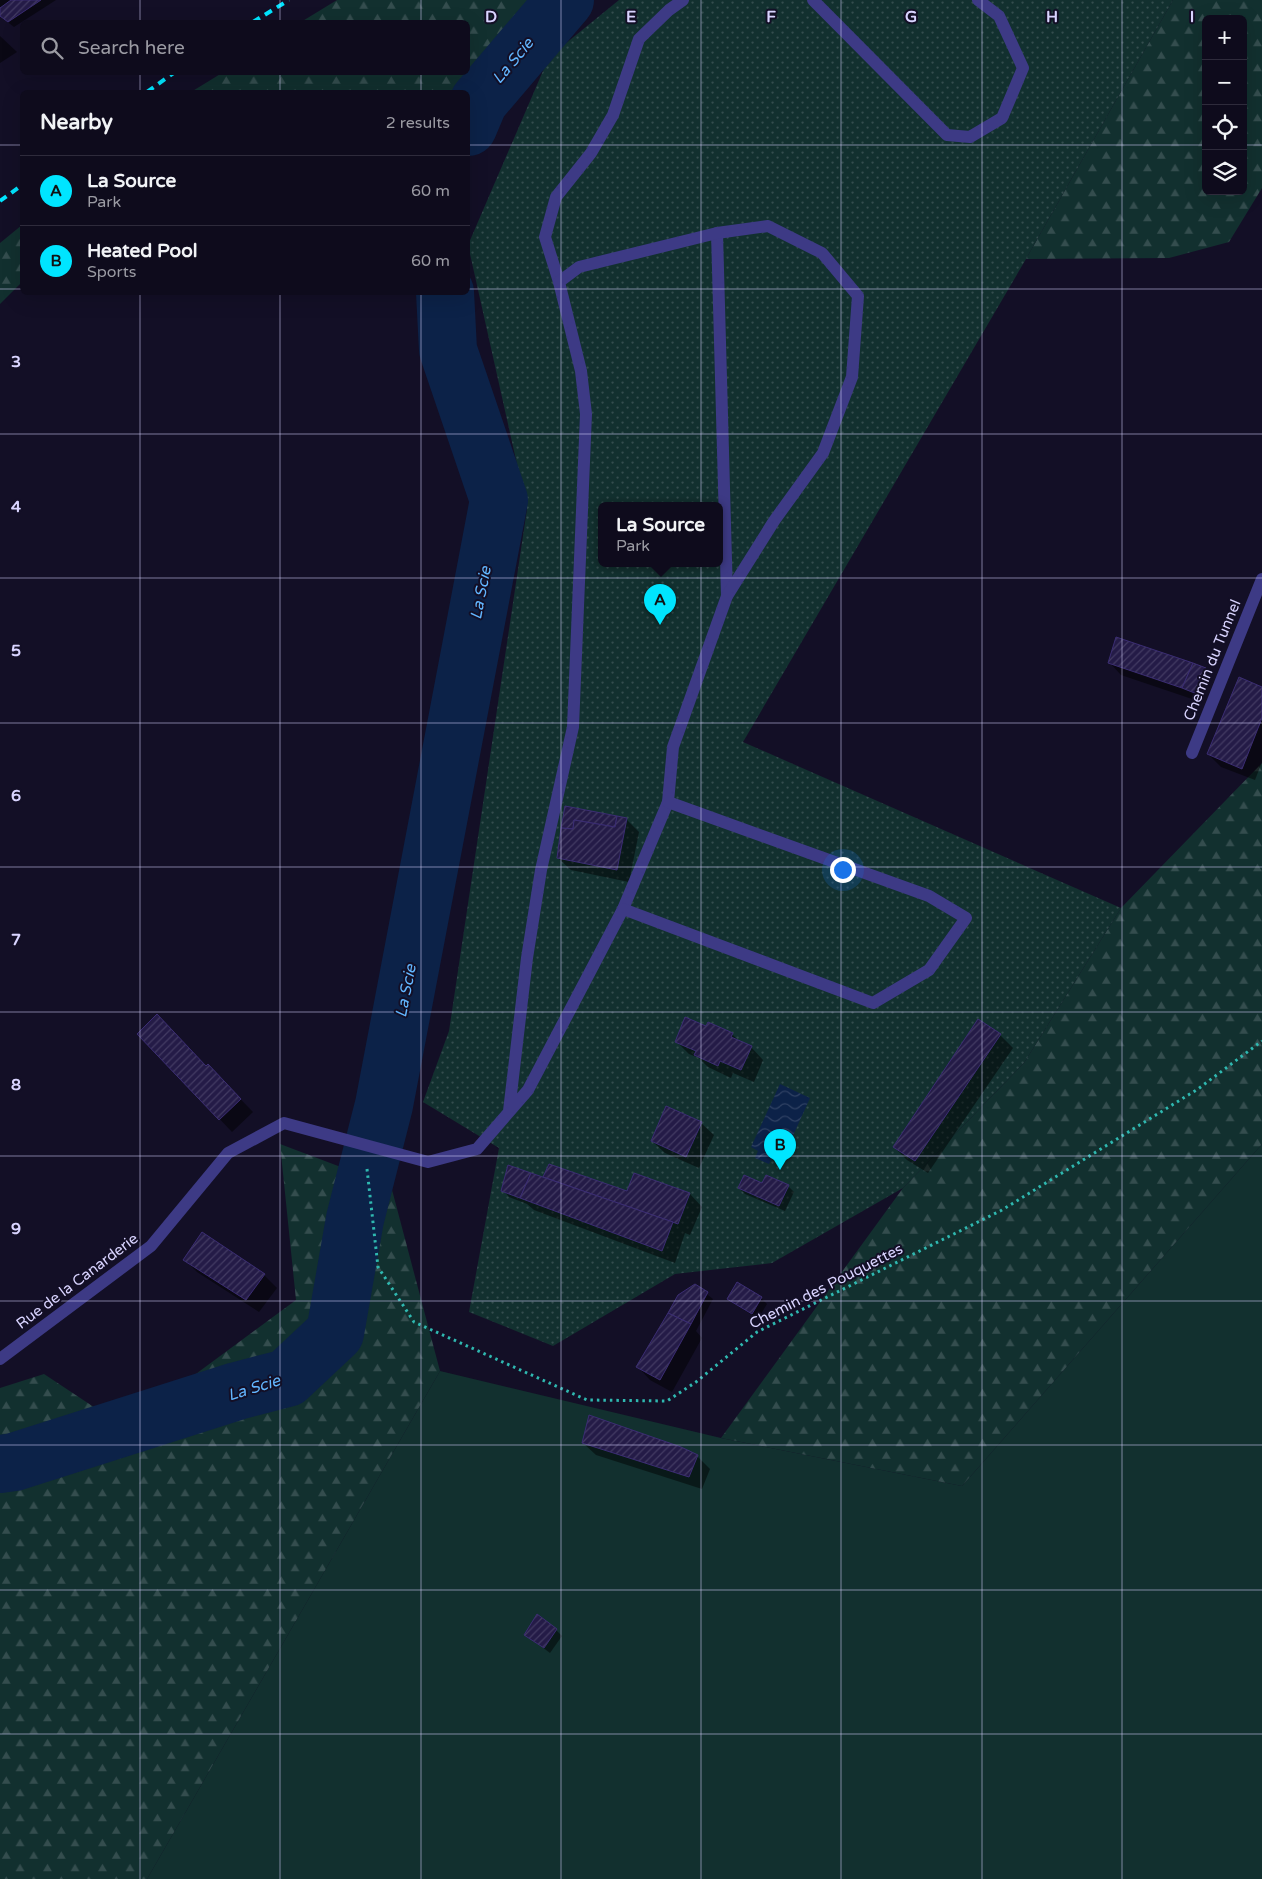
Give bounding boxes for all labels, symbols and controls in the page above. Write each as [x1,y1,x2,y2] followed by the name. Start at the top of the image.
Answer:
[485,7,497,27] text: D
[626,7,636,27] text: E
[766,7,776,27] text: F
[905,7,917,27] text: G
[1046,7,1058,27] text: H
[1190,7,1194,27] text: I
[1202,15,1247,195] map controls
[1202,15,1247,60] button: +
[20,20,470,75] search box
[488,33,539,88] water label: La Scie
[38,34,66,62] icon: search
[78,37,185,59] text: Search here
[1202,60,1247,105] button: −
[1202,105,1247,150] button: locate
[40,110,113,135] text: Nearby
[386,113,450,133] text: 2 results
[1202,150,1247,195] button: layers
[87,170,176,192] text: La Source
[50,181,62,201] text: A
[411,181,450,201] text: 60 m
[87,192,121,212] text: Park
[87,240,197,262] text: Heated Pool
[50,251,62,271] text: B
[411,251,450,271] text: 60 m
[87,262,136,282] text: Sports
[11,352,21,372] text: 3
[11,497,21,517] text: 4
[598,502,723,567] popup
[616,514,705,536] text: La Source
[616,536,650,556] text: Park
[466,564,496,621] water label: La Scie
[644,584,676,625] pin: A
[1179,597,1245,723] street label: Chemin du Tunnel
[11,641,21,661] text: 5
[11,786,21,806] text: 6
[830,857,856,883] your location
[11,930,21,950] text: 7
[391,962,421,1019] water label: La Scie
[11,1075,21,1095] text: 8
[764,1129,796,1170] pin: B
[11,1219,21,1239] text: 9
[12,1229,142,1333] street label: Rue de la Canarderie
[746,1239,906,1333] street label: Chemin des Pouquettes
[225,1370,284,1405] water label: La Scie

